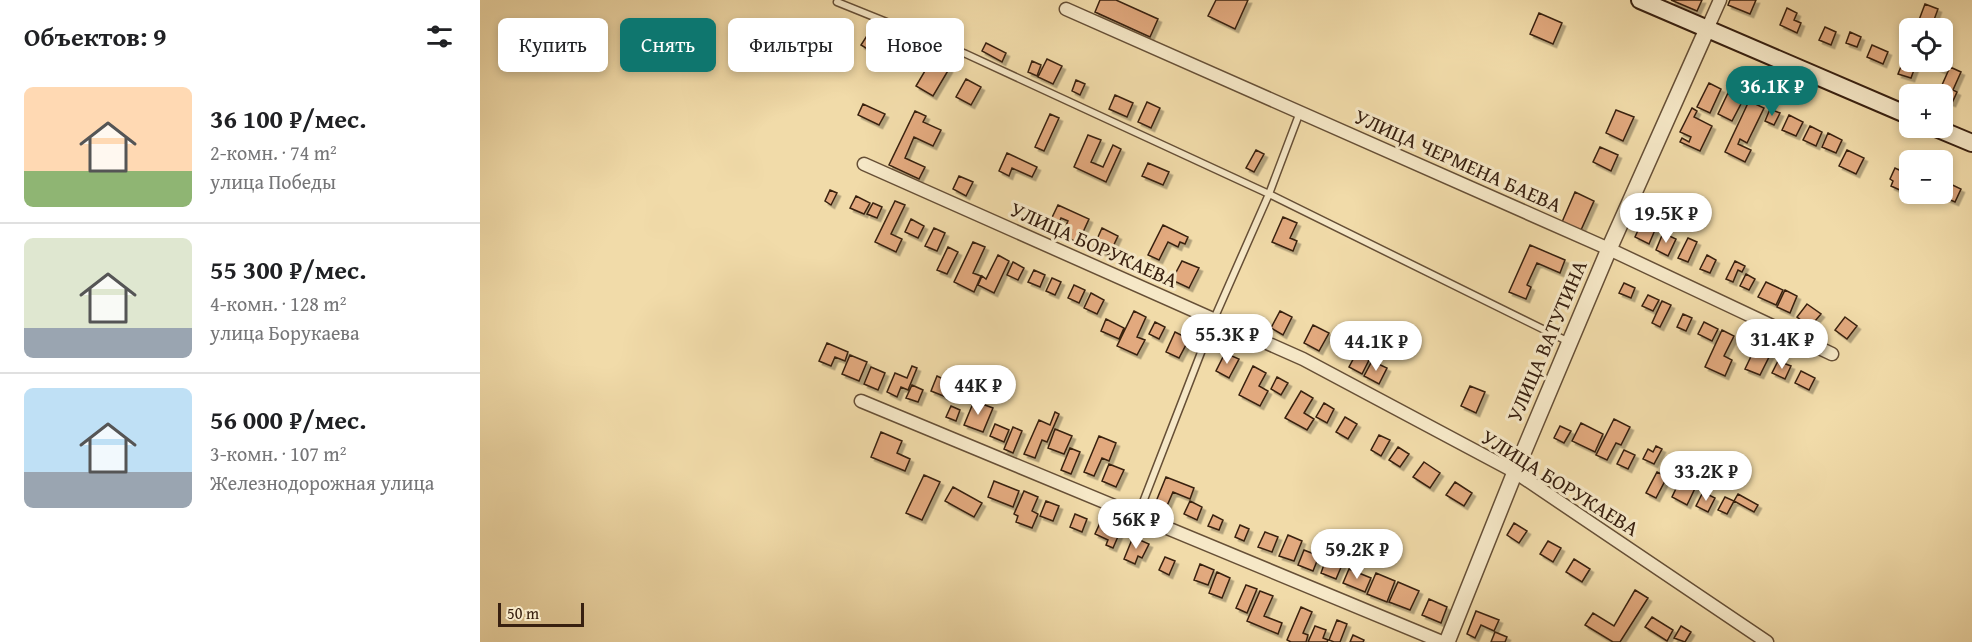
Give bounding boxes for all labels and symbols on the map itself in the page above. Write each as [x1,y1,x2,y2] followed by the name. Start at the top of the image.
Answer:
[1717,66,1827,117] pin: 36.1K ₽
[1349,101,1567,220] street label: УЛИЦА ЧЕРМЕНА БАЕВА
[1611,193,1721,244] pin: 19.5K ₽
[1005,194,1183,296] street label: УЛИЦА БОРУКАЕВА
[1498,255,1595,426] street label: УЛИЦА ВАТУТИНА
[1172,314,1282,365] pin: 55.3K ₽
[1727,319,1837,370] pin: 31.4K ₽
[1321,321,1431,372] pin: 44.1K ₽
[936,365,1020,416] pin: 44K ₽
[1475,422,1645,544] street label: УЛИЦА БОРУКАЕВА
[1651,451,1761,502] pin: 33.2K ₽
[1094,499,1178,550] pin: 56K ₽
[1302,529,1412,580] pin: 59.2K ₽
[498,600,584,628] scale bar

